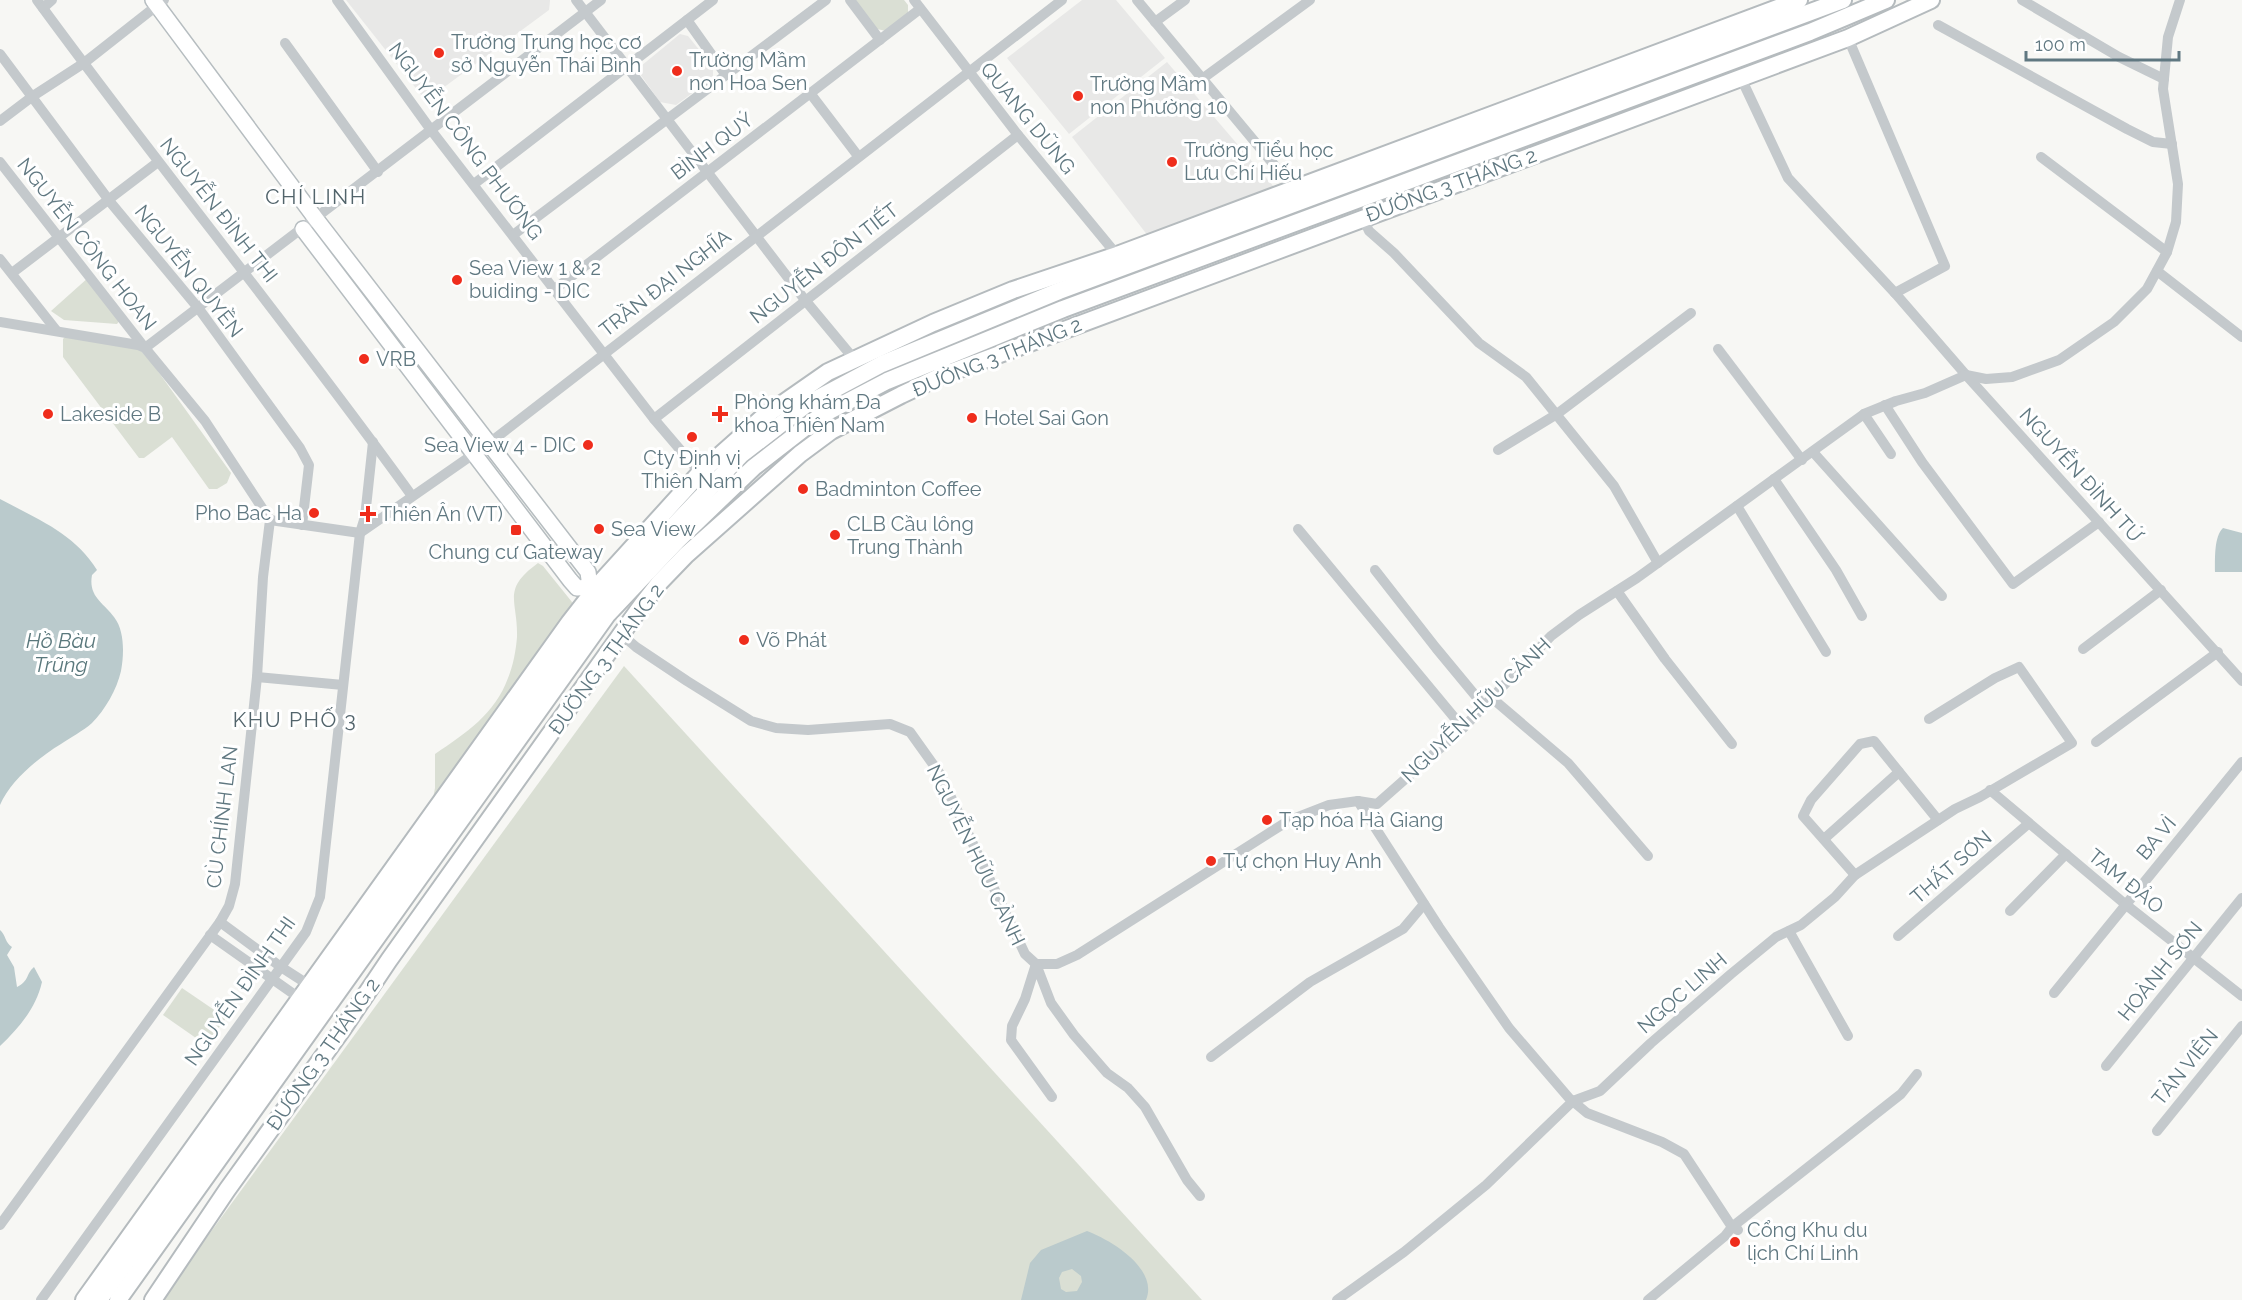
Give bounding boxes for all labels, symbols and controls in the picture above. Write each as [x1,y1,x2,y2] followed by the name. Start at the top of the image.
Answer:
[2026,24,2179,62] scale bar
[451,30,642,77] place label: Trường Trung học cơ sở Nguyễn Thái Bình
[2035,34,2086,55] text: 100 m
[384,36,550,245] street label: NGUYỄN CÔNG PHƯƠNG
[432,46,446,60] marker: Trường Trung học cơ sở Nguyễn Thái Bình
[689,48,807,95] place label: Trường Mầm non Hoa Sen
[976,57,1080,179] street label: QUANG DŨNG
[670,64,684,78] marker: Trường Mầm non Hoa Sen
[1090,72,1228,119] place label: Trường Mầm non Phường 10
[1071,89,1085,103] marker: Trường Mầm non Phường 10
[666,107,758,185] street label: BÌNH QUÝ
[155,132,284,287] street label: NGUYỄN ĐÌNH THI
[1184,138,1334,185] place label: Trường Tiểu học Lưu Chí Hiếu
[1362,143,1540,227] street label: ĐƯỜNG 3 THÁNG 2
[12,152,163,335] street label: NGUYỄN CÔNG HOAN
[1165,155,1179,169] marker: Trường Tiểu học Lưu Chí Hiếu
[265,184,367,209] district label: CHÍ LINH
[744,196,903,328] street label: NGUYỄN ĐÔN TIẾT
[130,199,250,342] street label: NGUYỄN QUYỀN
[594,223,736,342] street label: TRẦN ĐẠI NGHĨA
[469,256,601,303] place label: Sea View 1 & 2 buiding - DIC
[450,273,464,287] marker: Sea View 1 & 2 buiding - DIC
[909,312,1085,402] street label: ĐƯỜNG 3 THÁNG 2
[376,347,416,371] place label: VRB
[357,352,371,366] marker: VRB
[734,390,885,437] place label: Phòng khám Đa khoa Thiên Nam
[60,402,161,426] place label: Lakeside B
[2015,402,2150,548] street label: NGUYỄN ĐÌNH TỨ
[711,405,729,423] marker: Phòng khám Đa khoa Thiên Nam
[984,406,1109,430] place label: Hotel Sai Gon
[41,407,55,421] marker: Lakeside B
[965,411,979,425] marker: Hotel Sai Gon
[685,430,699,444] marker: Cty Định vị Thiên Nam
[424,433,576,457] place label: Sea View 4 - DIC
[581,438,595,452] marker: Sea View 4 - DIC
[641,446,743,493] place label: Cty Định vị Thiên Nam
[815,477,982,501] place label: Badminton Coffee
[796,482,810,496] marker: Badminton Coffee
[195,501,302,525] place label: Pho Bac Ha
[380,502,503,526] place label: Thiên Ân (VT)
[307,506,321,520] marker: Pho Bac Ha
[361,507,375,521] marker: Thiên Ân (VT)
[847,512,974,559] place label: CLB Cầu lông Trung Thành
[611,517,696,541] place label: Sea View
[592,522,606,536] marker: Sea View
[509,523,523,537] marker: Chung cư Gateway
[828,528,842,542] marker: CLB Cầu lông Trung Thành
[429,540,604,564] place label: Chung cư Gateway
[543,579,669,739] street label: ĐƯỜNG 3 THÁNG 2
[26,628,96,677] water label: Hồ Bàu Trũng
[756,628,827,652] place label: Võ Phát
[1395,631,1556,787] street label: NGUYỄN HỮU CẢNH
[737,633,751,647] marker: Võ Phát
[233,707,357,732] district label: KHU PHỐ 3
[201,744,243,890] street label: CÙ CHÍNH LAN
[922,760,1032,949] street label: NGUYỄN HỮU CẢNH
[1279,808,1443,832] place label: Tạp hóa Hà Giang
[2131,812,2181,864] street label: BA VÌ
[1260,813,1274,827] marker: Tạp hóa Hà Giang
[1905,824,1997,909] street label: THẤT SƠN
[2083,843,2169,919] street label: TAM ĐẢO
[1223,849,1382,873] place label: Tự chọn Huy Anh
[1204,854,1218,868] marker: Tự chọn Huy Anh
[178,911,300,1070] street label: NGUYỄN ĐÌNH THI
[2113,917,2207,1025] street label: HOÀNH SƠN
[1632,948,1732,1038] street label: NGỌC LINH
[261,973,385,1135] street label: ĐƯỜNG 3 THÁNG 2
[2146,1023,2223,1110] street label: TẢN VIÊN
[1747,1218,1868,1265] place label: Cổng Khu du lịch Chí Linh
[1728,1235,1742,1249] marker: Cổng Khu du lịch Chí Linh

